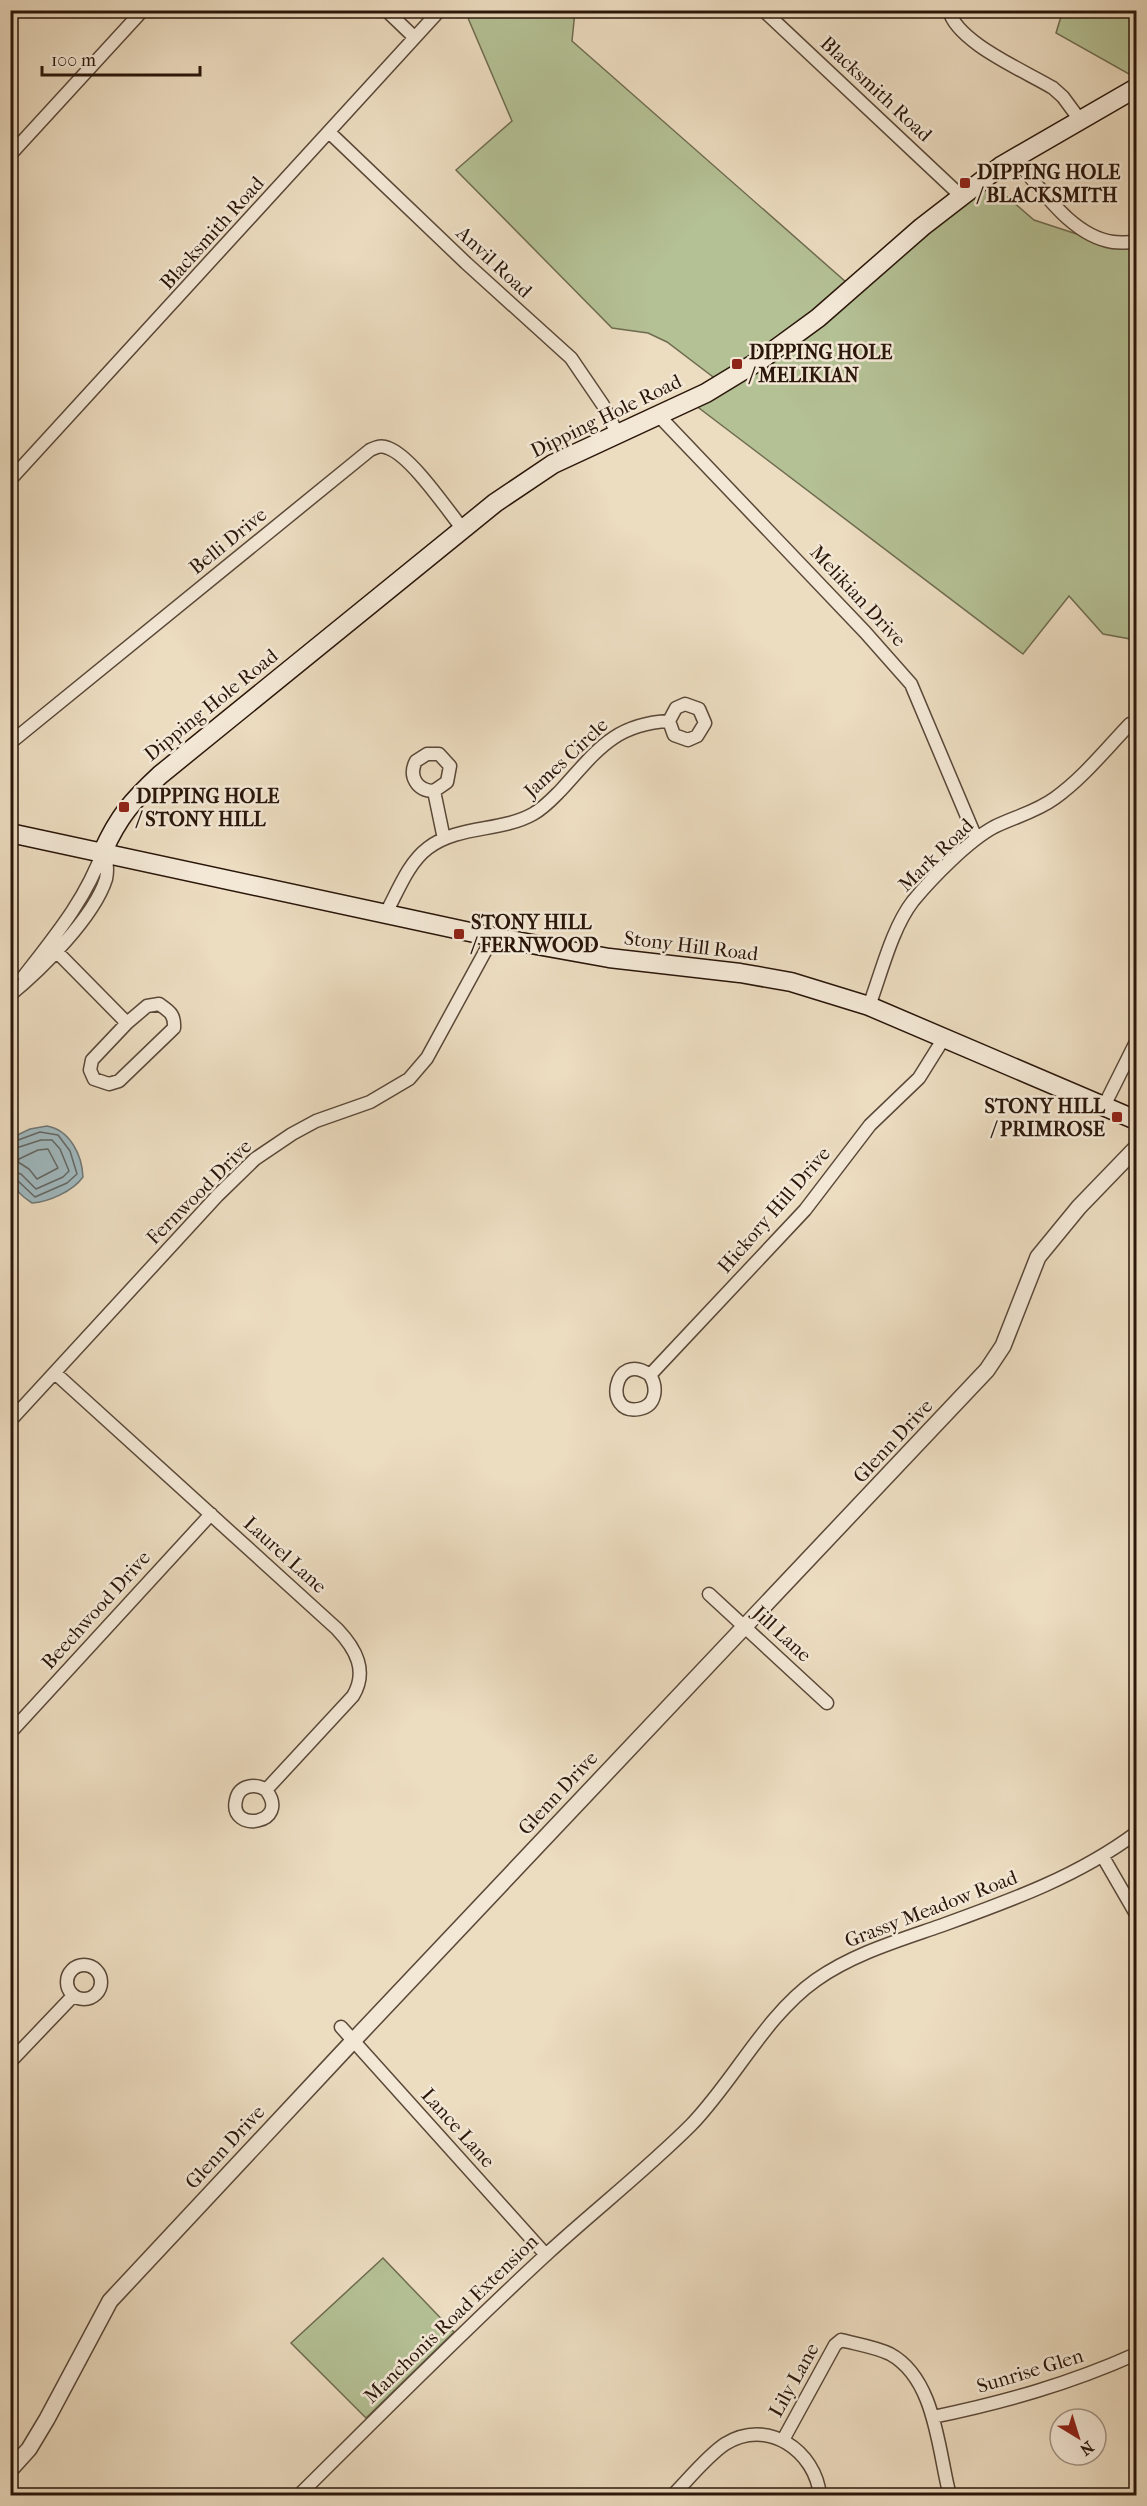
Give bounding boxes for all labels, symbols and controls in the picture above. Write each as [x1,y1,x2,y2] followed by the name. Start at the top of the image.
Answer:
[816,32,937,147] street label: Blacksmith Road
[42,39,200,77] scale bar
[51,50,96,71] text: 100 m
[976,161,1120,207] place label: DIPPING HOLE / BLACKSMITH
[155,171,269,294] street label: Blacksmith Road
[958,176,972,190] marker: DIPPING HOLE / BLACKSMITH
[451,221,537,303] street label: Anvil Road
[748,341,892,387] place label: DIPPING HOLE / MELIKIAN
[730,357,744,371] marker: DIPPING HOLE / MELIKIAN
[527,369,686,462] street label: Dipping Hole Road
[185,503,271,579] street label: Belli Drive
[805,541,911,651] street label: Melikian Drive
[140,643,283,766] street label: Dipping Hole Road
[518,713,613,804] street label: James Circle
[135,785,279,831] place label: DIPPING HOLE / STONY HILL
[117,800,131,814] marker: DIPPING HOLE / STONY HILL
[894,813,979,896] street label: Mark Road
[470,911,599,957] place label: STONY HILL / FERNWOOD
[623,926,761,966] street label: Stony Hill Road
[452,927,466,941] marker: STONY HILL / FERNWOOD
[985,1095,1106,1141] place label: STONY HILL / PRIMROSE
[1110,1110,1124,1124] marker: STONY HILL / PRIMROSE
[142,1135,256,1249] street label: Fernwood Drive
[713,1142,835,1278] street label: Hickory Hill Drive
[849,1394,938,1488] street label: Glenn Drive
[239,1512,331,1598] street label: Laurel Lane
[37,1546,155,1674] street label: Beechwood Drive
[747,1600,816,1667] street label: Jill Lane
[514,1746,603,1840] street label: Glenn Drive
[841,1865,1022,1953] street label: Grassy Meadow Road
[416,2084,500,2172] street label: Lance Lane
[181,2100,270,2194] street label: Glenn Drive
[359,2230,543,2408] street label: Manchonis Road Extension
[764,2339,824,2421] street label: Lily Lane
[974,2344,1086,2398] street label: Sunrise Glen
[1048,2407,1108,2467] north arrow
[1076,2437,1098,2460] text: N

